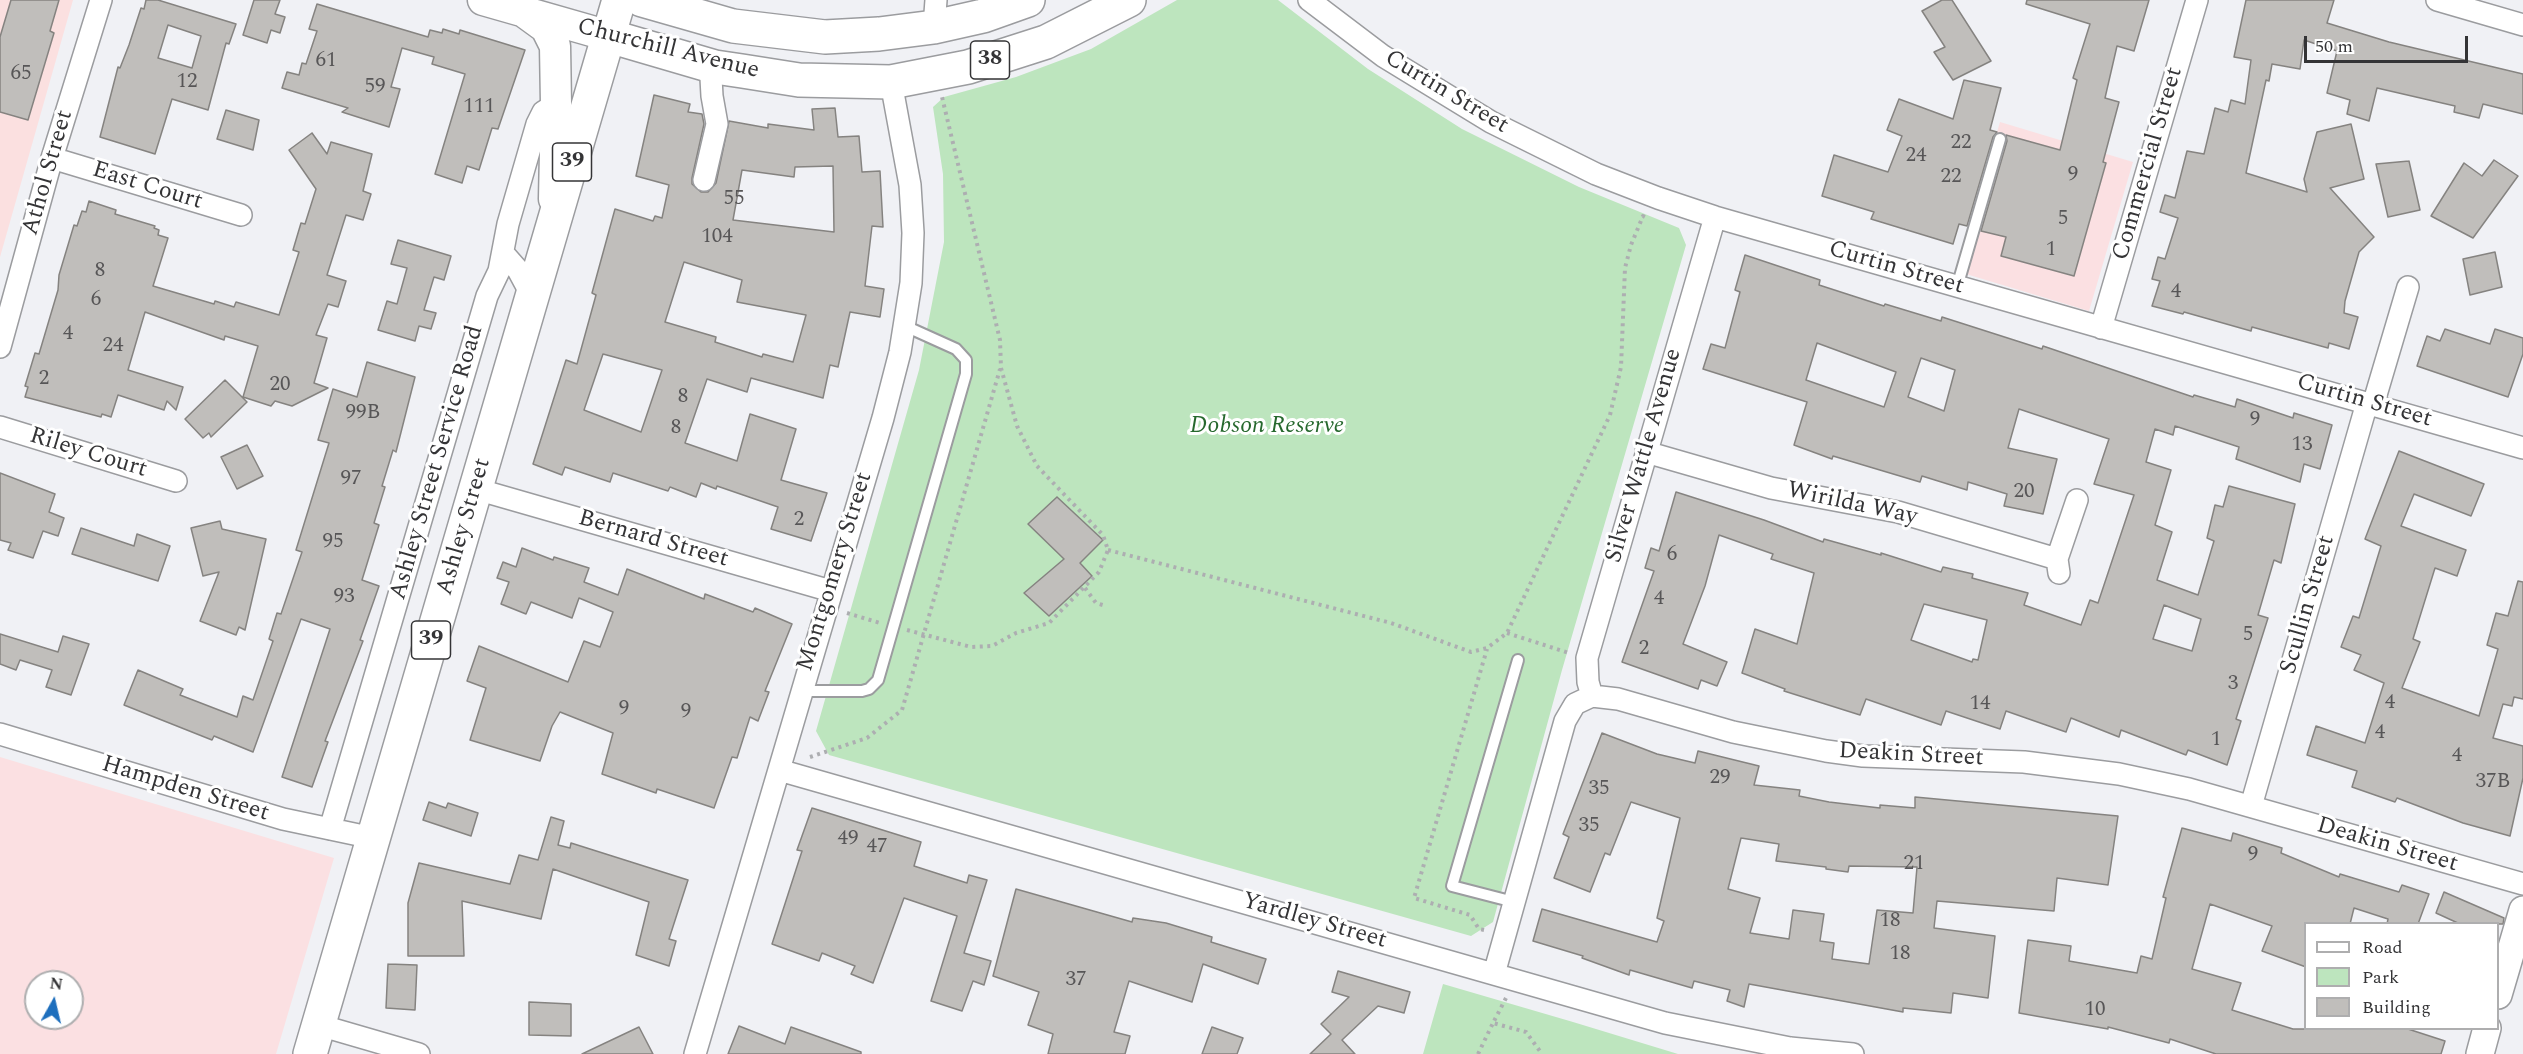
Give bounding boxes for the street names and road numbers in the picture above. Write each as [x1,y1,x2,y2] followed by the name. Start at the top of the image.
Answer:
[574,13,762,87] street label: Churchill Avenue
[970,41,1010,79] road number: 38
[1379,45,1513,141] street label: Curtin Street
[2108,64,2190,264] street label: Commercial Street
[17,107,81,239] street label: Athol Street
[552,143,592,181] road number: 39
[88,157,206,217] street label: East Court
[1825,236,1967,302] street label: Curtin Street
[385,323,491,603] street label: Ashley Street Service Road
[1601,345,1689,567] street label: Silver Wattle Avenue
[2293,369,2435,435] street label: Curtin Street
[26,422,150,486] street label: Riley Court
[432,455,498,599] street label: Ashley Street
[792,469,880,675] street label: Montgomery Street
[1784,477,1920,533] street label: Wirilda Way
[575,505,731,575] street label: Bernard Street
[2275,532,2343,678] street label: Scullin Street
[412,621,450,659] road number: 39
[1838,738,1984,774] street label: Deakin Street
[98,751,272,829] street label: Hampden Street
[2313,812,2461,880] street label: Deakin Street
[1238,888,1390,956] street label: Yardley Street

